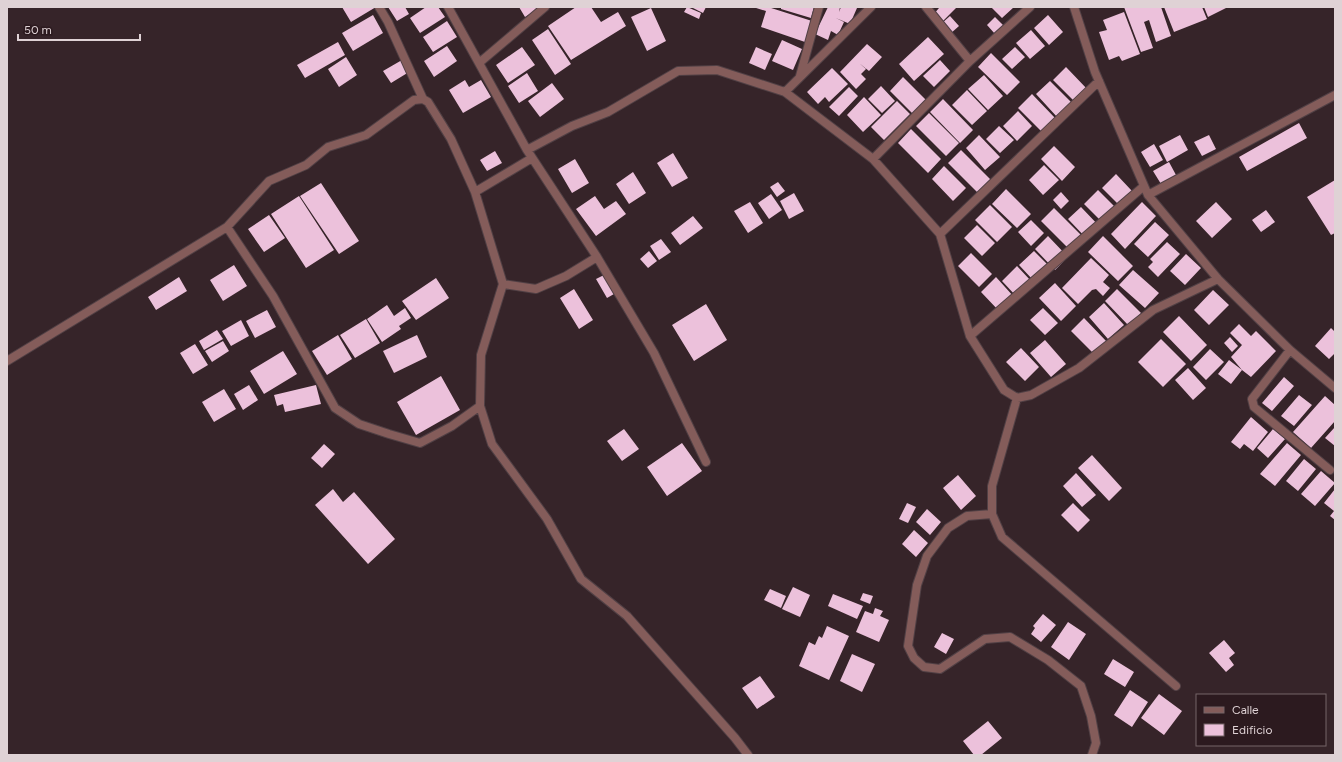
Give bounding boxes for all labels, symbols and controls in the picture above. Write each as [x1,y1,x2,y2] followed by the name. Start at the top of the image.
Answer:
[18,16,140,42] scale bar
[24,23,52,37] text: 50 m
[1196,694,1326,746] legend
[1232,703,1259,717] text: Calle
[1232,723,1272,737] text: Edificio

